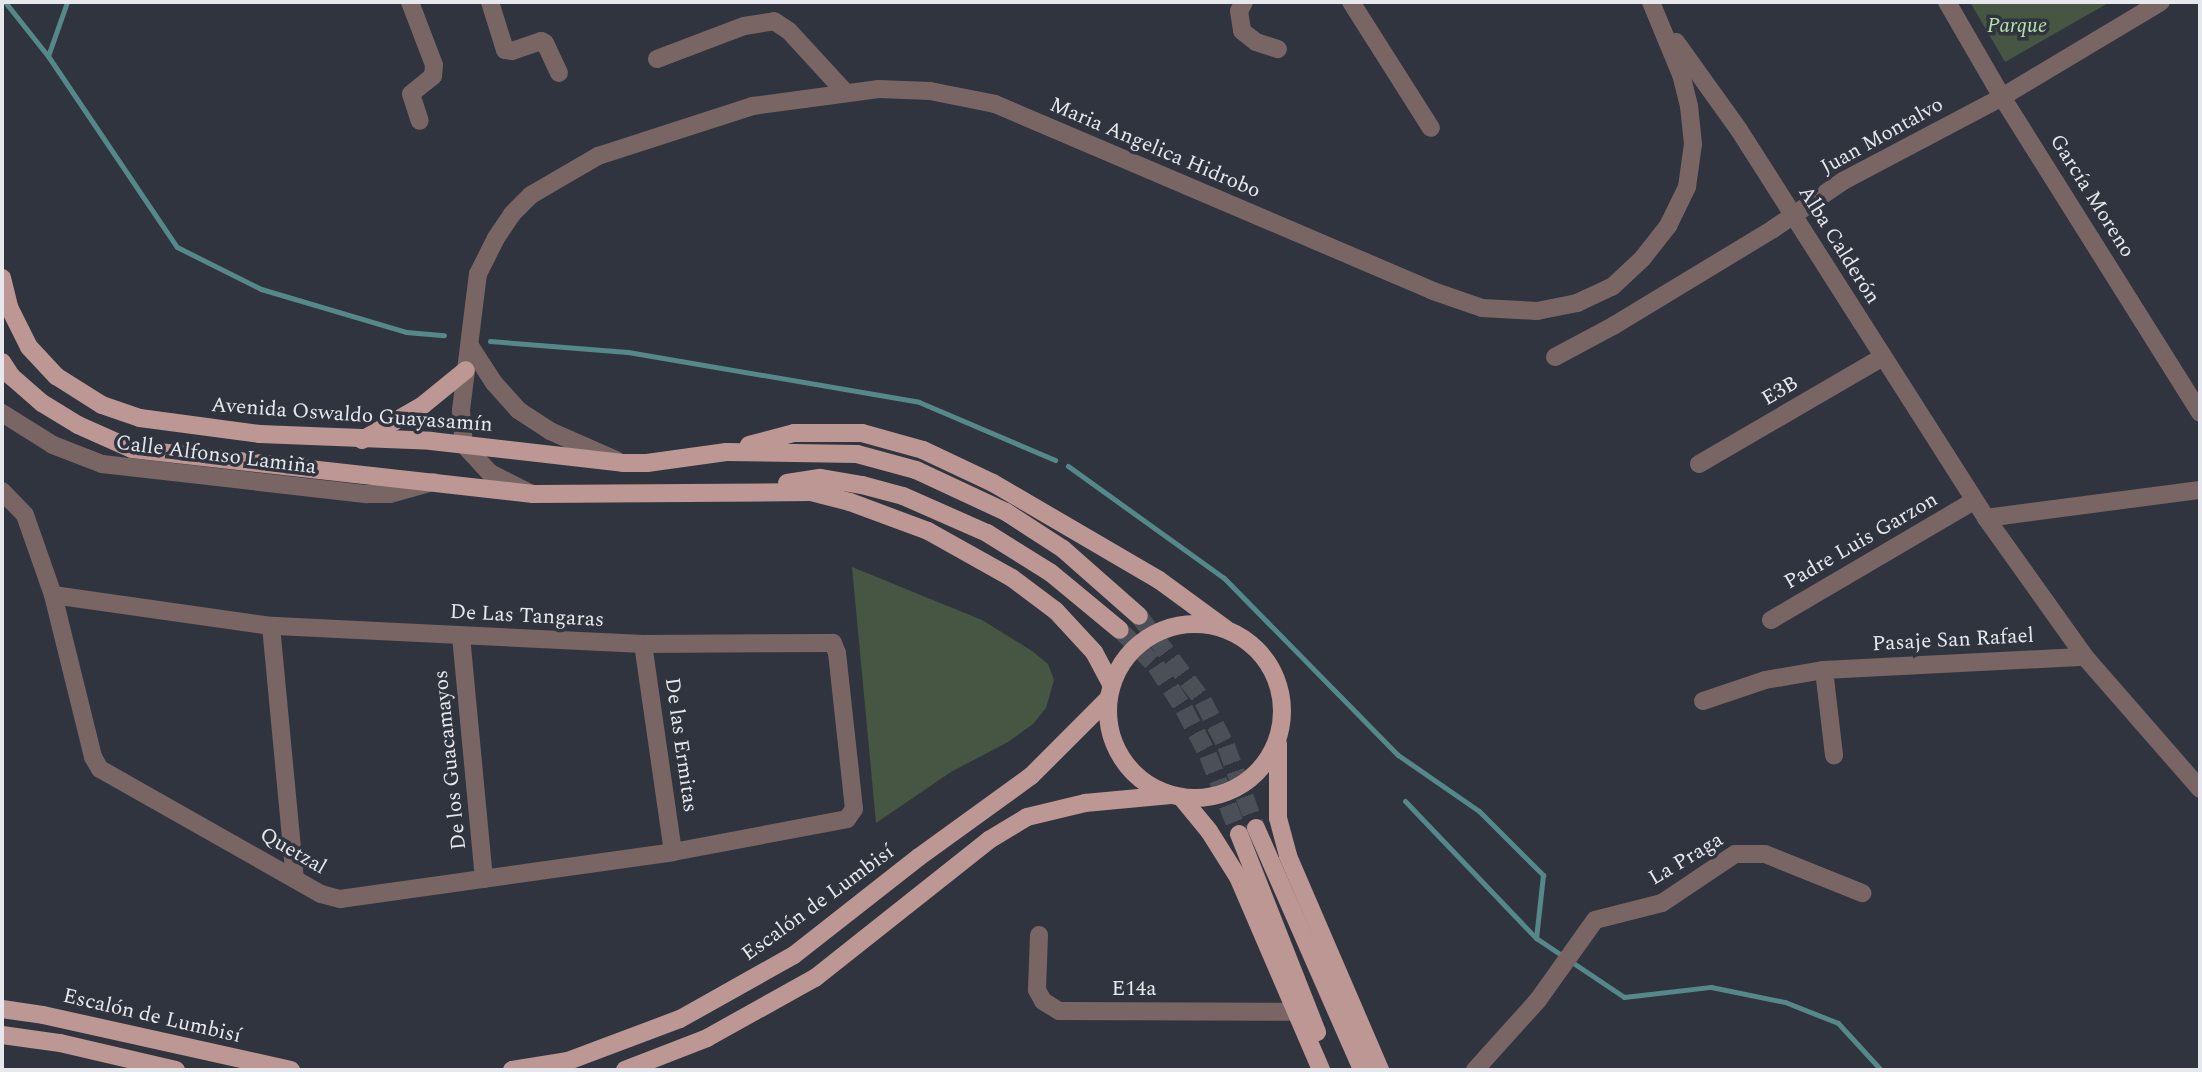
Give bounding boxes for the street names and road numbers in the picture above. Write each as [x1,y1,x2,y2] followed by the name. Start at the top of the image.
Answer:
[1046,92,1264,204] street label: Maria Angelica Hidrobo
[1816,92,1948,180] street label: Juan Montalvo
[2044,130,2140,262] street label: García Moreno
[1793,181,1885,309] street label: Alba Calderón
[1757,371,1803,411] street label: E3B
[210,393,494,437] street label: Avenida Oswaldo Guayasamín
[114,430,318,480] street label: Calle Alfonso Lamiña
[1780,487,1942,595] street label: Padre Luis Garzon
[449,599,605,633] street label: De Las Tangaras
[1872,623,2034,657] street label: Pasaje San Rafael
[428,669,472,851] street label: De los Guacamayos
[659,676,703,814] street label: De las Ermitas
[255,822,331,880] street label: Quetzal
[1644,827,1728,891] street label: La Praga
[737,839,899,967] street label: Escalón de Lumbisí
[1112,976,1156,1002] street label: E14a
[60,983,244,1049] street label: Escalón de Lumbisí

